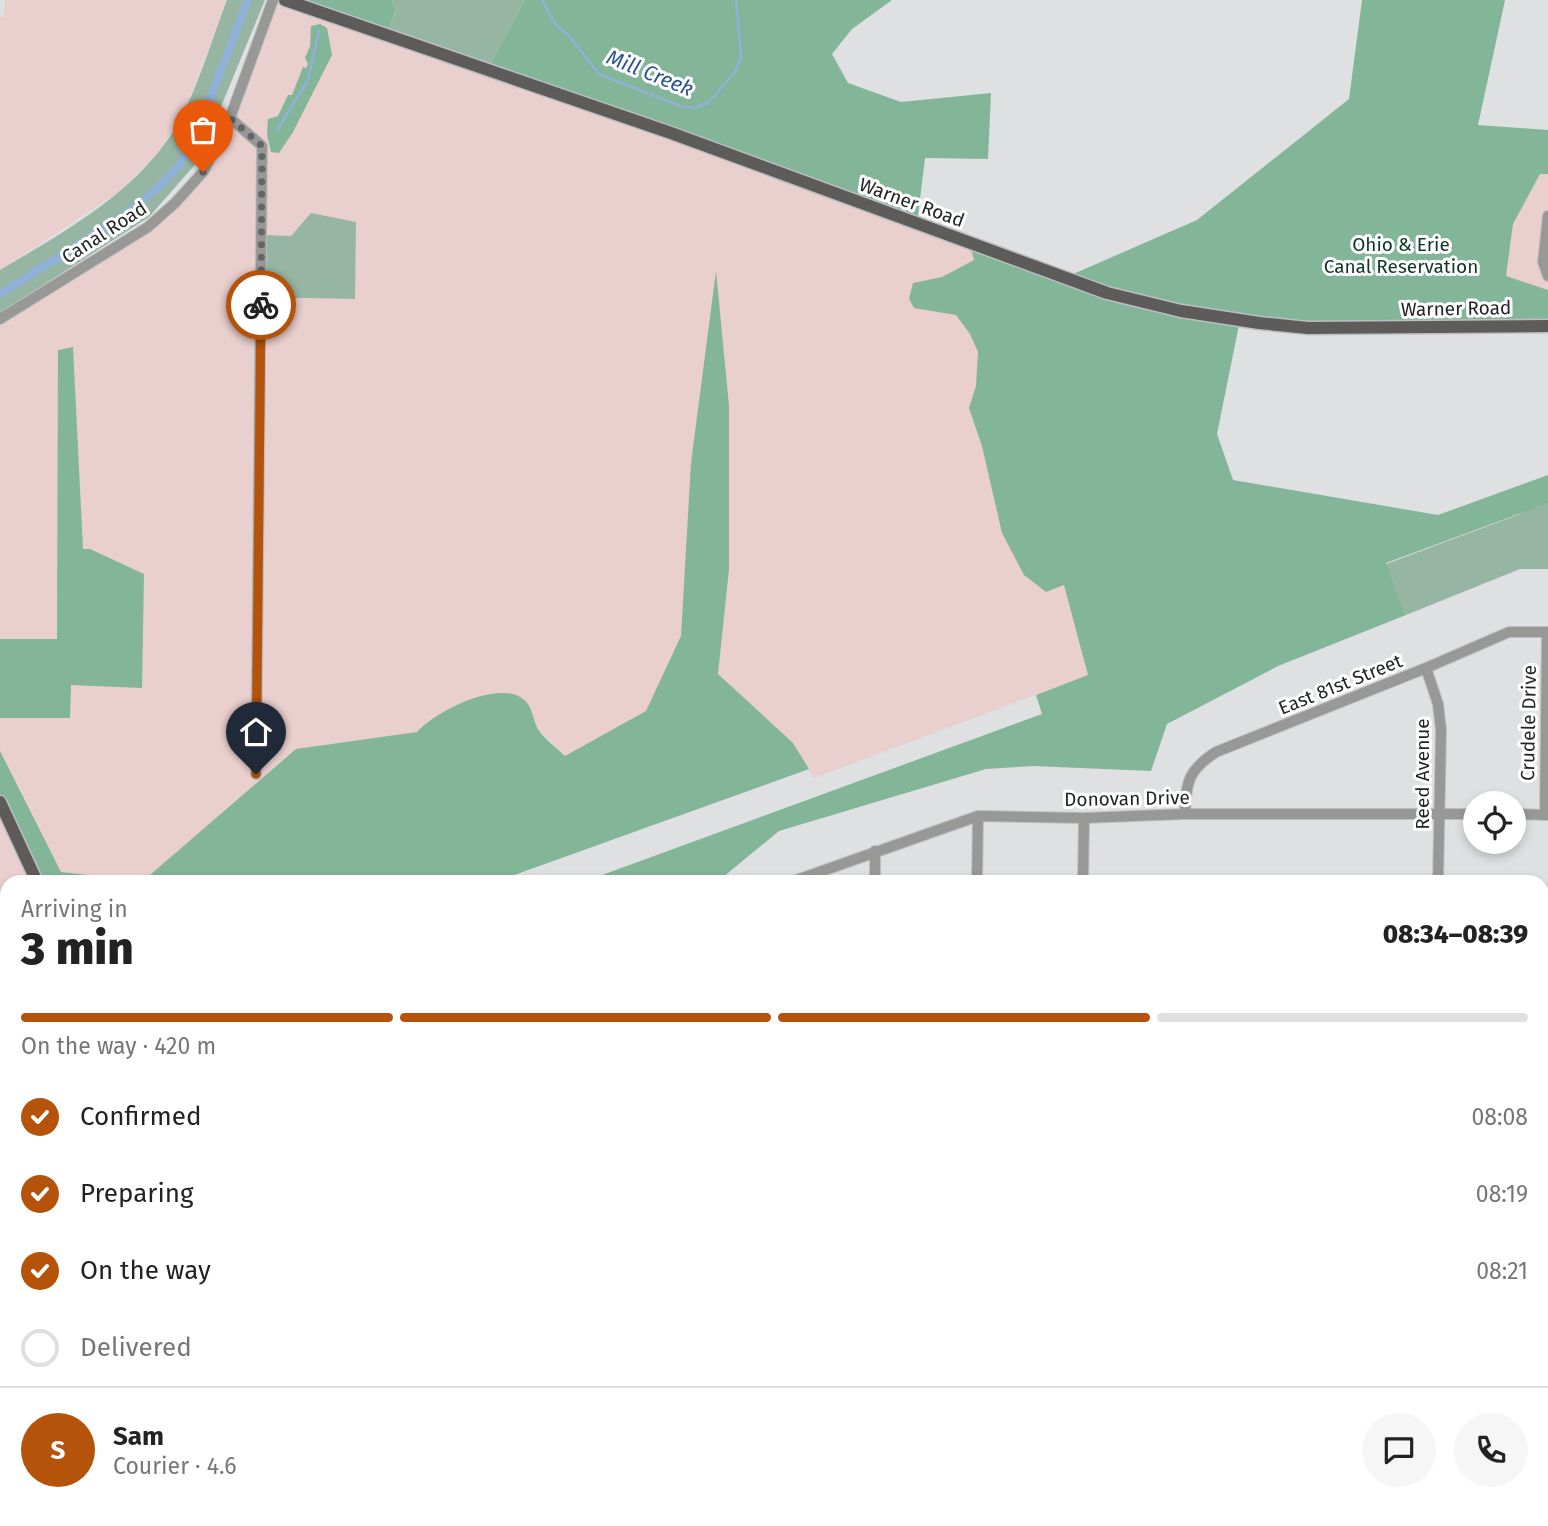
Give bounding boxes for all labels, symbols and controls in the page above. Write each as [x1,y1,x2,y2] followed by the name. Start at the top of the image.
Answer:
[603,44,697,102] water label: Mill Creek
[173,100,233,172] pin
[184,111,222,149] icon: bag
[856,173,968,232] street label: Warner Road
[58,197,151,268] street label: Canal Road
[1324,233,1478,278] park label: Ohio & Erie Canal Reservation
[226,270,296,340] courier
[242,286,280,324] icon: bike
[1401,296,1511,321] street label: Warner Road
[1275,649,1405,720] street label: East 81st Street
[1516,665,1541,781] street label: Crudele Drive
[226,702,286,774] pin
[237,713,275,751] icon: home
[1411,718,1434,830] street label: Reed Avenue
[1064,786,1190,811] street label: Donovan Drive
[1463,791,1526,854] map controls
[1463,791,1526,854] button: locate
[21,895,128,923] text: Arriving in
[1383,919,1528,950] text: 08:34–08:39
[21,921,134,976] text: 3 min
[21,1032,216,1060] text: On the way · 420 m
[21,1098,59,1136] icon: check
[80,1101,201,1132] text: Confirmed
[1471,1103,1528,1131] text: 08:08
[21,1175,59,1213] icon: check
[80,1178,193,1209] text: Preparing
[1476,1180,1528,1208] text: 08:19
[21,1252,59,1290] icon: check
[80,1255,211,1286] text: On the way
[1476,1257,1528,1285] text: 08:21
[80,1332,192,1363] text: Delivered
[1362,1413,1436,1487] button: chat
[1454,1413,1528,1487] button: phone
[113,1421,164,1452] text: Sam
[51,1435,65,1466] text: S
[113,1452,237,1480] text: Courier · 4.6

